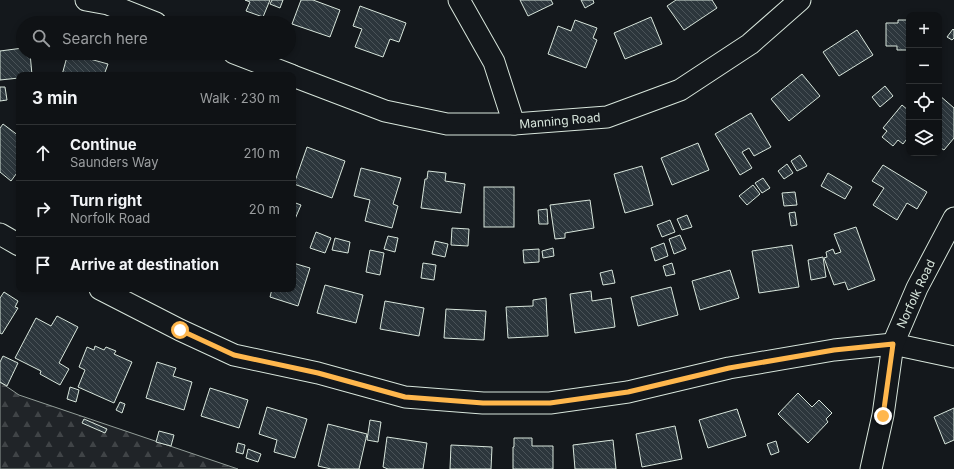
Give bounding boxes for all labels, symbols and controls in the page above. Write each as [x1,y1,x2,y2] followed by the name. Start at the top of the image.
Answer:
[906,12,942,156] map controls
[906,12,942,48] button: +
[16,16,296,60] search box
[30,27,52,49] icon: search
[62,29,148,48] text: Search here
[906,48,942,84] button: −
[906,84,942,120] button: locate
[32,88,78,108] text: 3 min
[200,90,280,106] text: Walk · 230 m
[519,109,601,132] street label: Manning Road
[906,120,942,156] button: layers
[70,135,137,154] text: Continue
[32,142,54,164] icon: ahead
[244,145,280,161] text: 210 m
[70,154,159,170] text: Saunders Way
[70,191,142,210] text: Turn right
[32,198,54,220] icon: right
[249,201,280,217] text: 20 m
[70,210,150,226] text: Norfolk Road
[32,254,54,276] icon: arrive
[70,255,219,274] text: Arrive at destination
[893,257,938,331] street label: Norfolk Road
[171,321,189,339] route start
[874,407,892,425] route end

